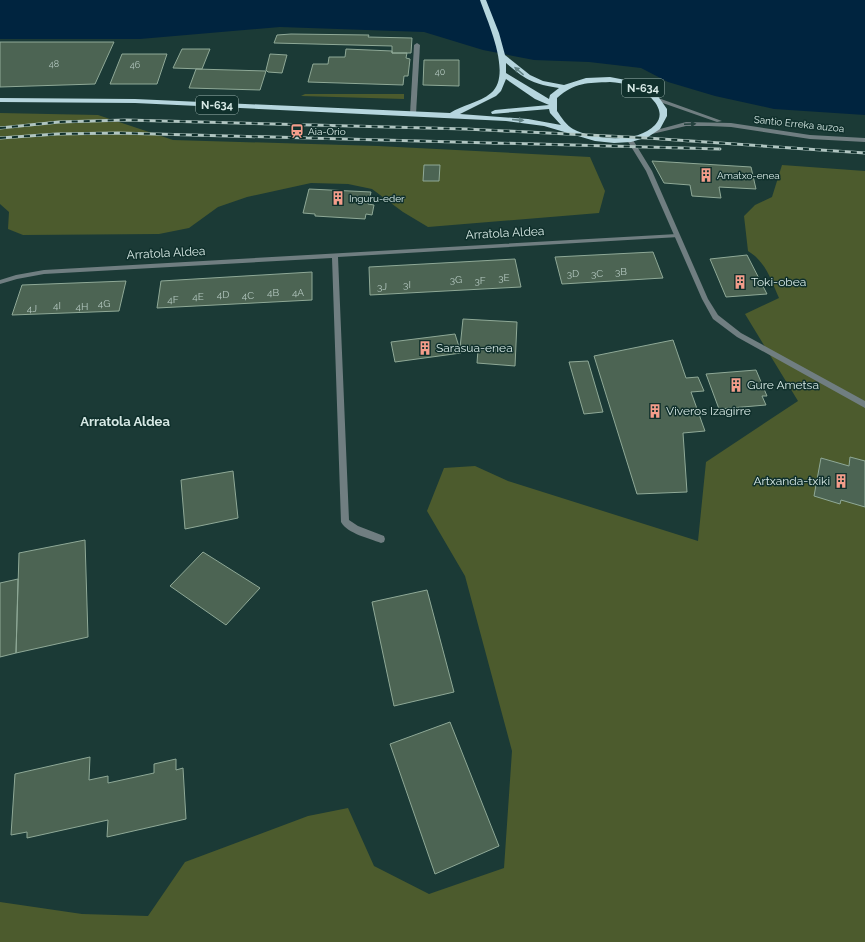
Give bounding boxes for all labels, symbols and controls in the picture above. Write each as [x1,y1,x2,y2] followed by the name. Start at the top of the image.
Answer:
[49,59,59,69] house number: 48
[130,60,141,70] house number: 46
[514,66,524,75] one-way arrow
[435,67,446,77] house number: 40
[622,79,664,97] road number: N-634
[196,96,238,114] road number: N-634
[753,114,845,134] street label: Santio Erreka auzoa
[511,116,524,123] one-way arrow
[684,121,696,128] one-way arrow
[289,123,305,139] station icon: Aia-Orio
[308,126,346,137] place label: Aia-Orio
[698,167,714,183] building icon: Amatxo-enea
[717,170,780,181] place label: Amatxo-enea
[330,190,346,206] building icon: Inguru-eder
[349,193,405,204] place label: Inguru-eder
[465,224,545,242] street label: Arratola Aldea
[126,244,206,262] street label: Arratola Aldea
[615,266,627,277] house number: 3B
[567,268,579,279] house number: 3D
[591,268,603,279] house number: 3C
[498,272,510,283] house number: 3E
[450,274,462,285] house number: 3G
[732,274,748,290] building icon: Toki-obea
[474,275,486,286] house number: 3F
[751,275,806,289] place label: Toki-obea
[403,279,411,290] house number: 3I
[377,281,387,292] house number: 3J
[267,287,279,298] house number: 4B
[292,287,304,298] house number: 4A
[217,289,229,300] house number: 4D
[242,290,254,301] house number: 4C
[192,291,204,302] house number: 4E
[167,294,179,305] house number: 4F
[98,298,110,309] house number: 4G
[53,300,61,311] house number: 4I
[76,301,88,312] house number: 4H
[27,303,37,314] house number: 4J
[417,340,433,356] building icon: Sarasua-enea
[436,341,513,355] place label: Sarasua-enea
[728,377,744,393] building icon: Gure Ametsa
[747,378,819,392] place label: Gure Ametsa
[647,403,663,419] building icon: Viveros Izagirre
[666,404,751,418] place label: Viveros Izagirre
[80,414,170,429] district label: Arratola Aldea
[833,473,849,489] building icon: Artxanda-txiki
[753,474,830,488] place label: Artxanda-txiki

